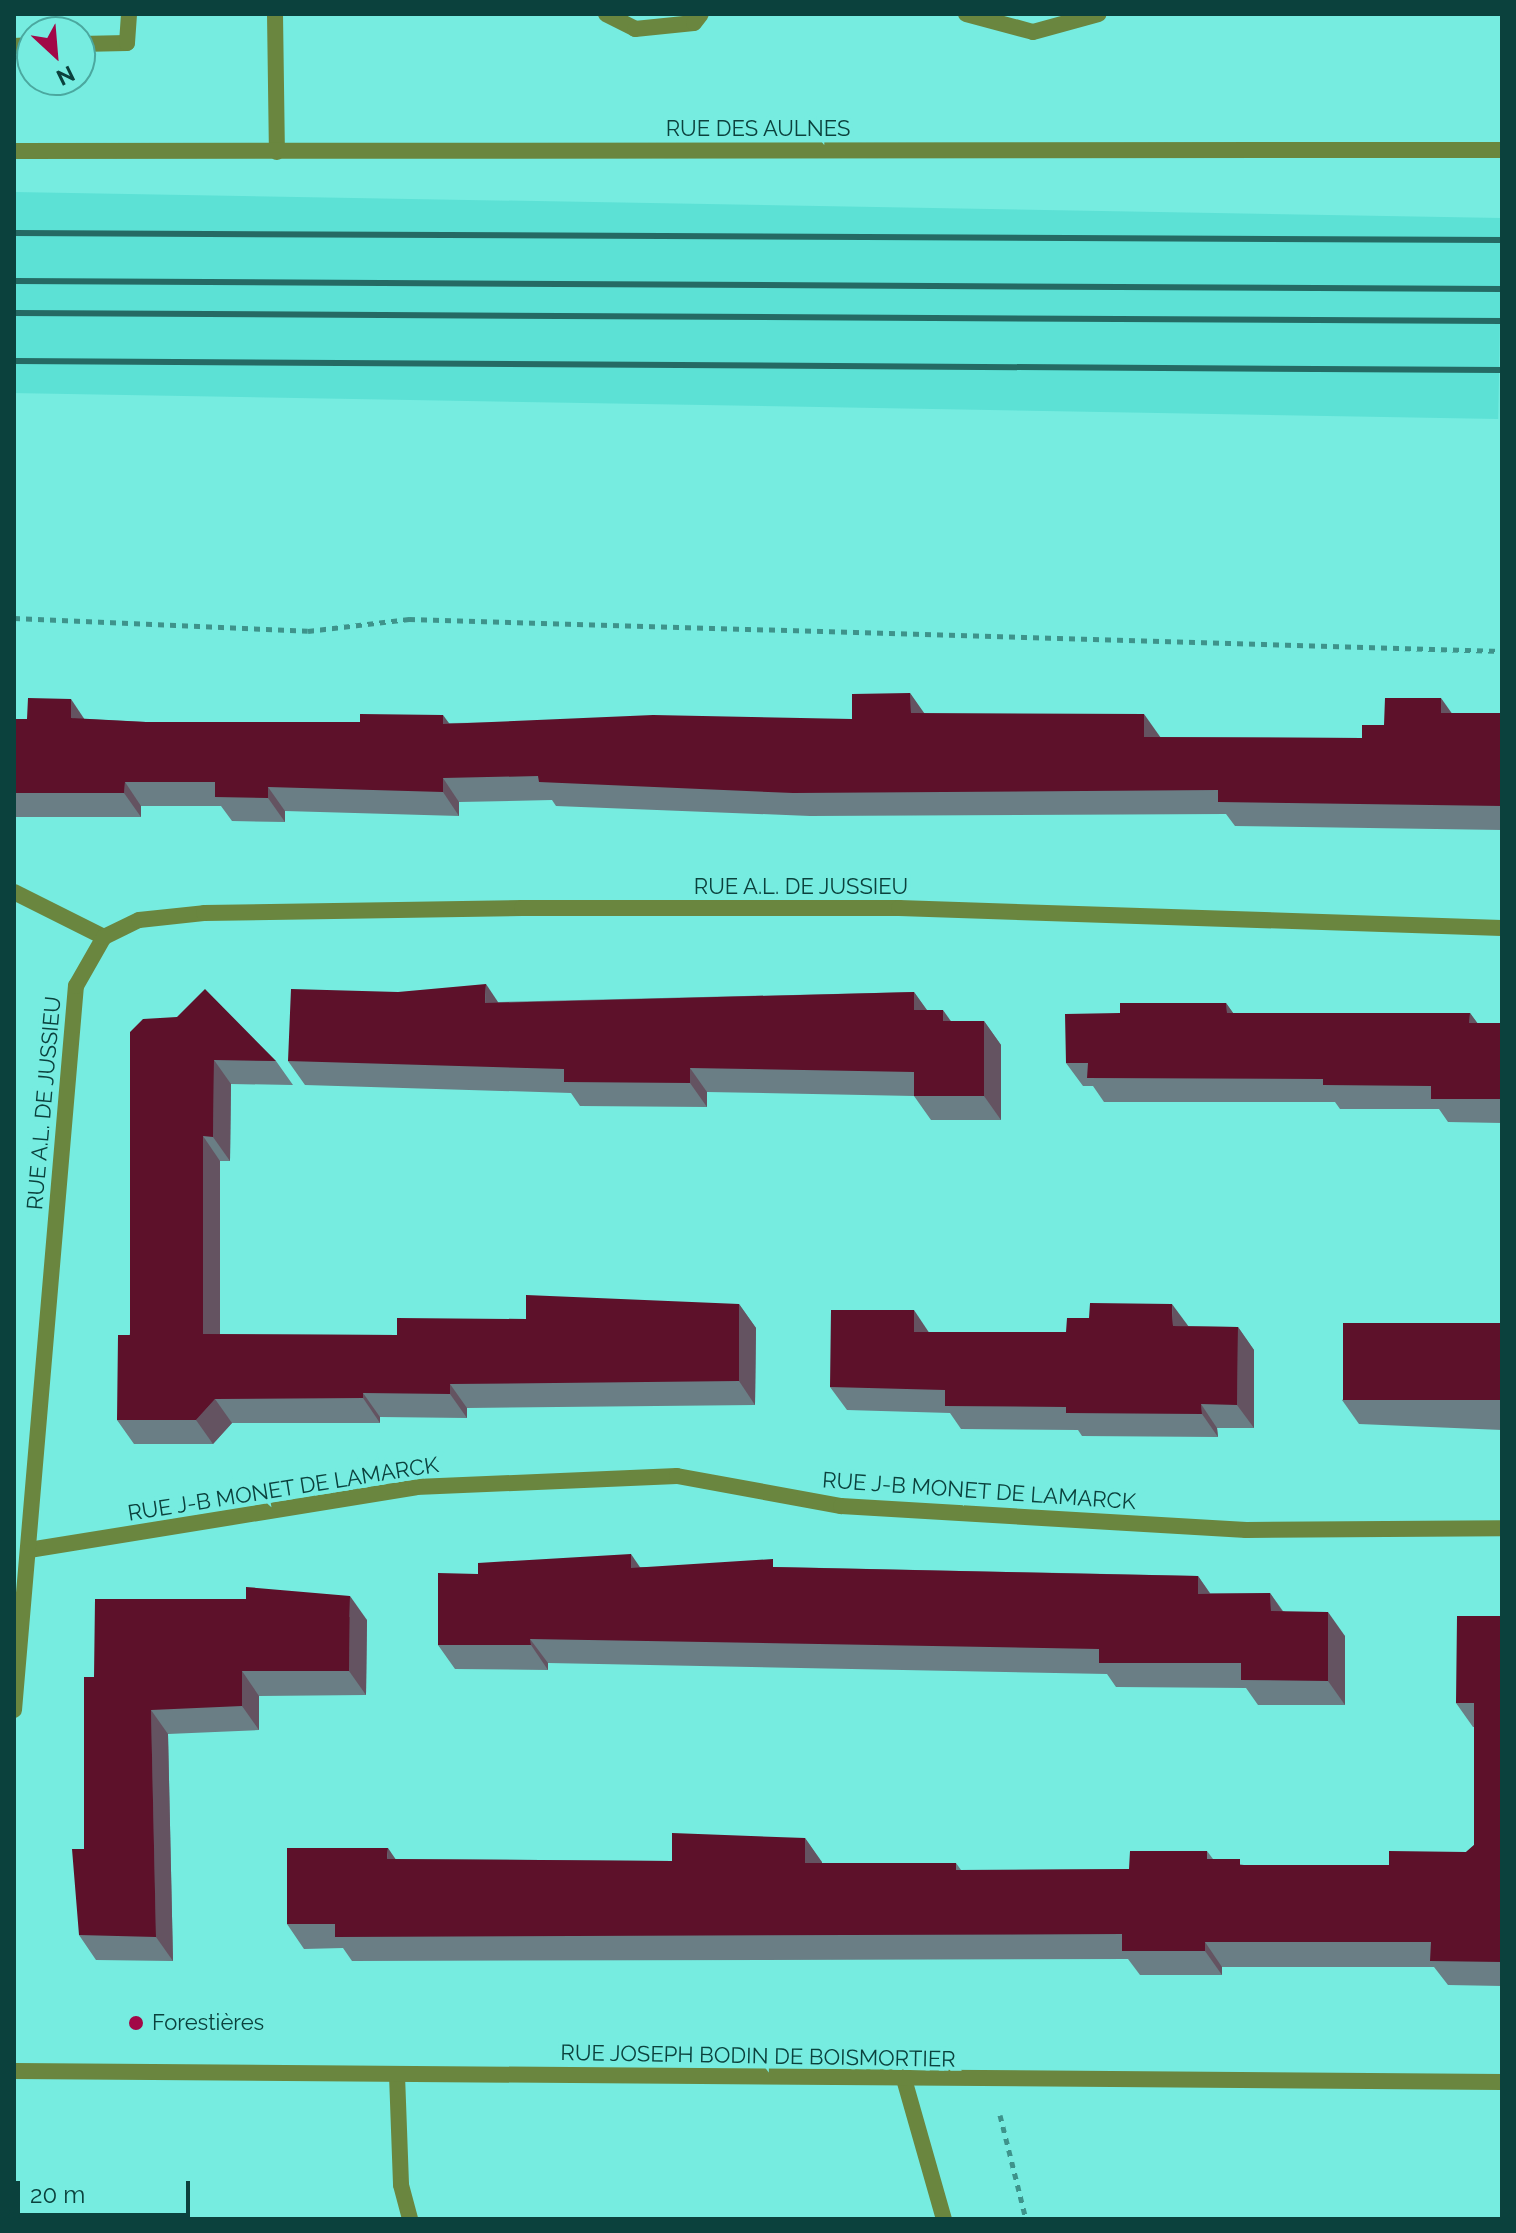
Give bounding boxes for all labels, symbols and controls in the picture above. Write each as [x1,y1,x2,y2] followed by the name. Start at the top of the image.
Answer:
[16,16,96,96] north arrow
[52,60,79,91] text: N
[665,116,851,142] street label: RUE DES AULNES
[693,874,909,900] street label: RUE A.L. DE JUSSIEU
[21,994,67,1212] street label: RUE A.L. DE JUSSIEU
[125,1451,441,1527] street label: RUE J-B MONET DE LAMARCK
[821,1467,1137,1515] street label: RUE J-B MONET DE LAMARCK
[152,2010,264,2036] place label: Forestières
[127,2014,145,2032] marker: Forestières
[560,2039,956,2073] street label: RUE JOSEPH BODIN DE BOISMORTIER
[20,2165,194,2215] scale bar
[30,2180,85,2209] text: 20 m

